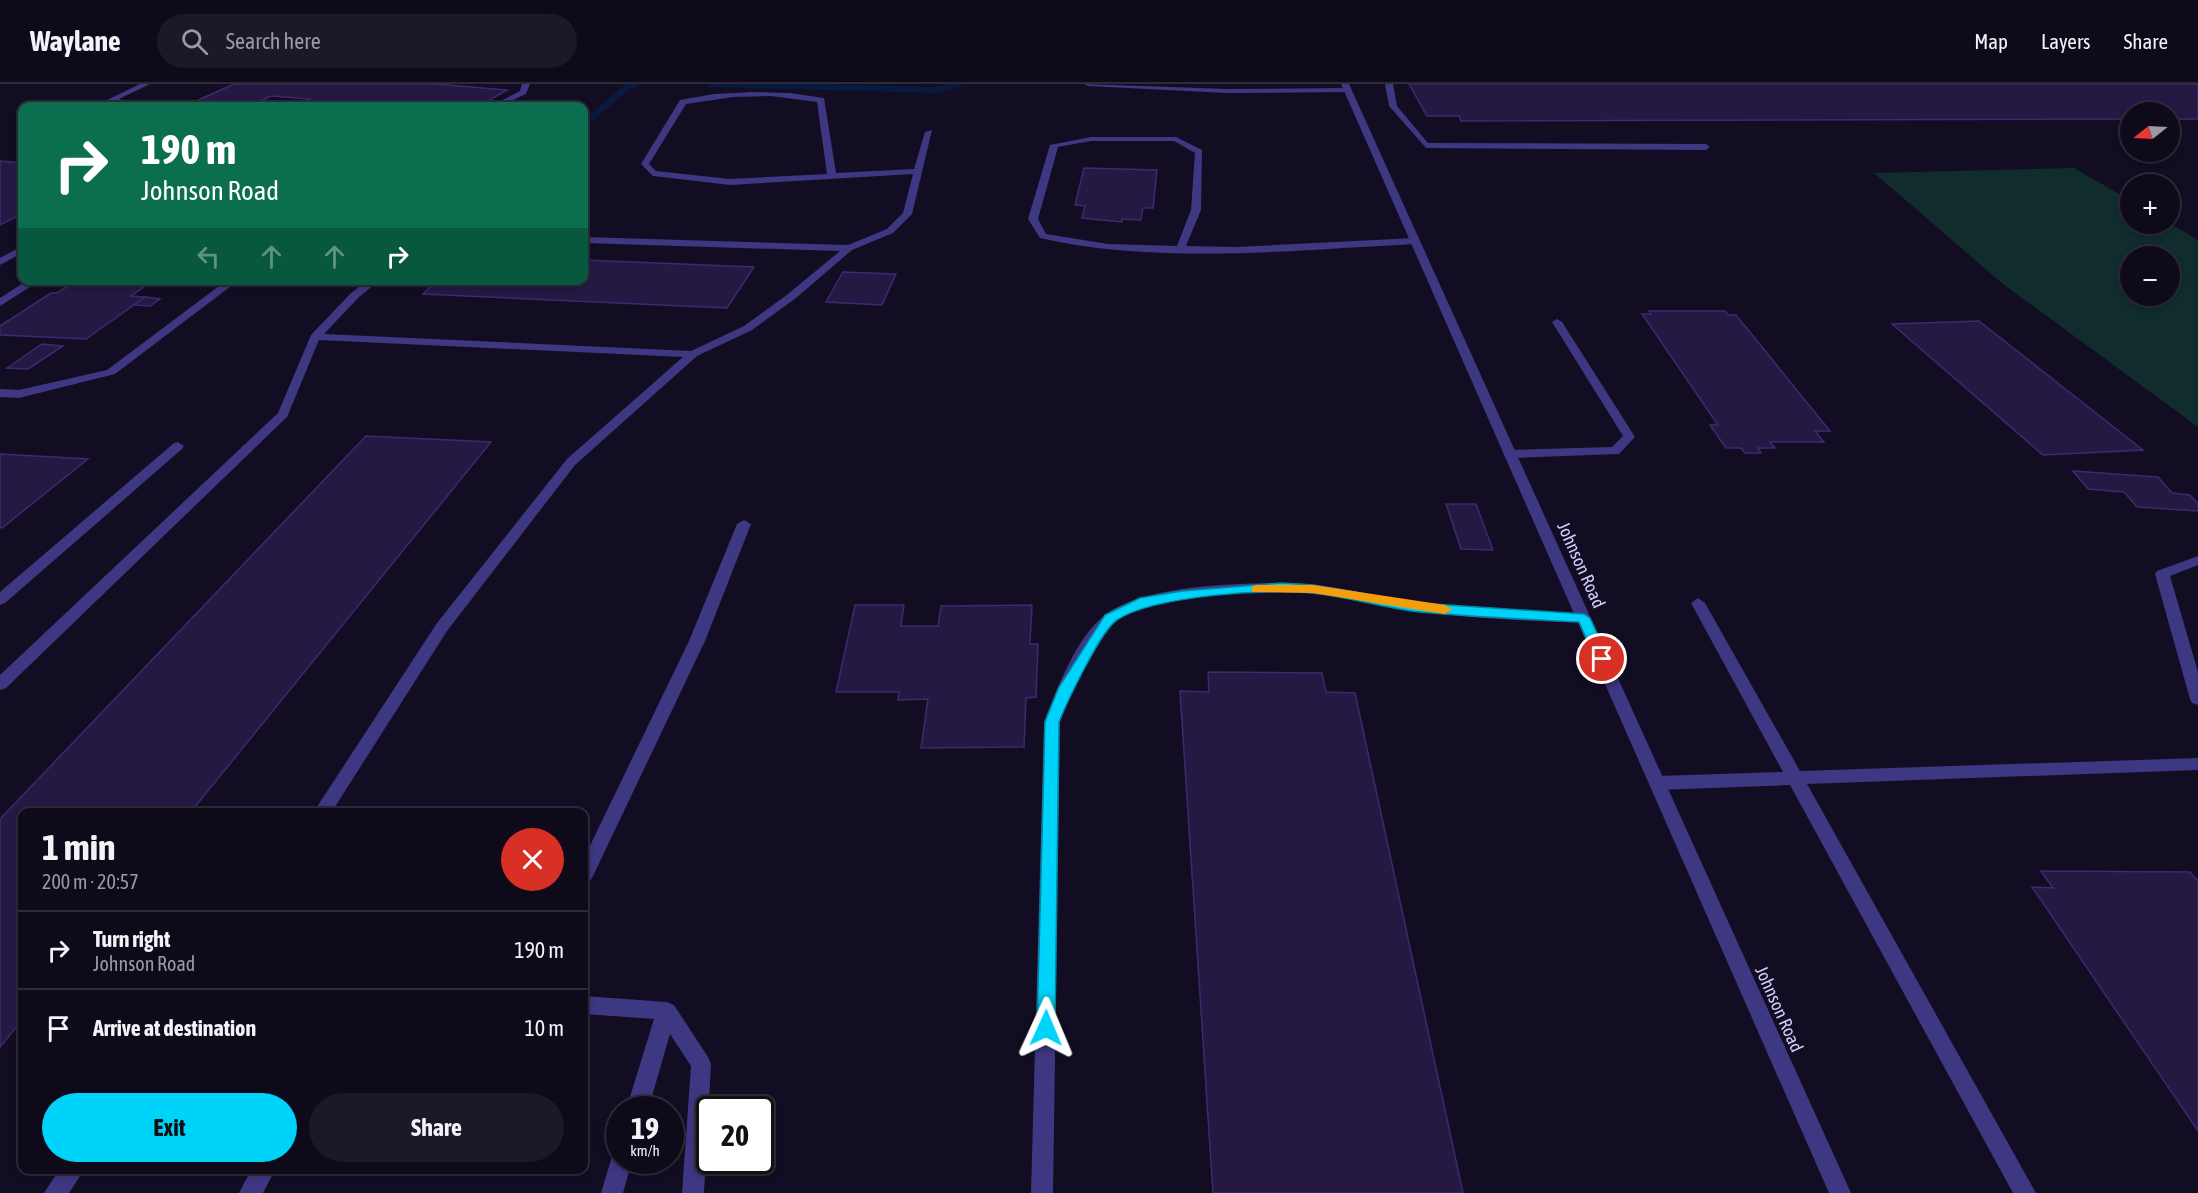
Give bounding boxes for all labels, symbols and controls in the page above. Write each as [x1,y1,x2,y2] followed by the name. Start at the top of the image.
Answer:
[157,14,577,68] search box
[30,25,121,57] text: Waylane
[178,25,211,58] icon: search
[226,28,321,54] text: Search here
[1974,29,2008,53] text: Map
[2041,29,2091,53] text: Layers
[2124,29,2168,53] text: Share
[2120,102,2180,162] north arrow
[2120,102,2180,306] map controls
[141,125,236,173] text: 190 m
[42,126,120,204] icon: right
[2120,174,2180,234] button: +
[141,175,279,206] text: Johnson Road
[192,240,225,273] icon: left
[255,240,288,273] icon: ahead
[318,240,351,273] icon: ahead
[381,240,414,273] icon: right
[2120,246,2180,306] button: −
[1553,518,1610,611] street label: Johnson Road
[1576,633,1627,684] pin
[1585,642,1618,675] icon: arrive
[42,826,116,868] text: 1 min
[501,828,564,891] button: close
[42,870,139,893] text: 200 m · 20:57
[93,926,170,952] text: Turn right
[42,934,75,967] icon: right
[514,937,564,963] text: 190 m
[93,952,195,975] text: Johnson Road
[1751,962,1808,1055] street label: Johnson Road
[1014,996,1078,1060] position arrow
[42,1012,75,1045] icon: arrive
[93,1015,256,1041] text: Arrive at destination
[524,1015,564,1041] text: 10 m
[42,1093,297,1162] button: Exit
[309,1093,564,1162] button: Share
[696,1096,774,1174] speed limit sign: 20
[631,1111,659,1145] text: 19
[630,1142,660,1159] text: km/h

